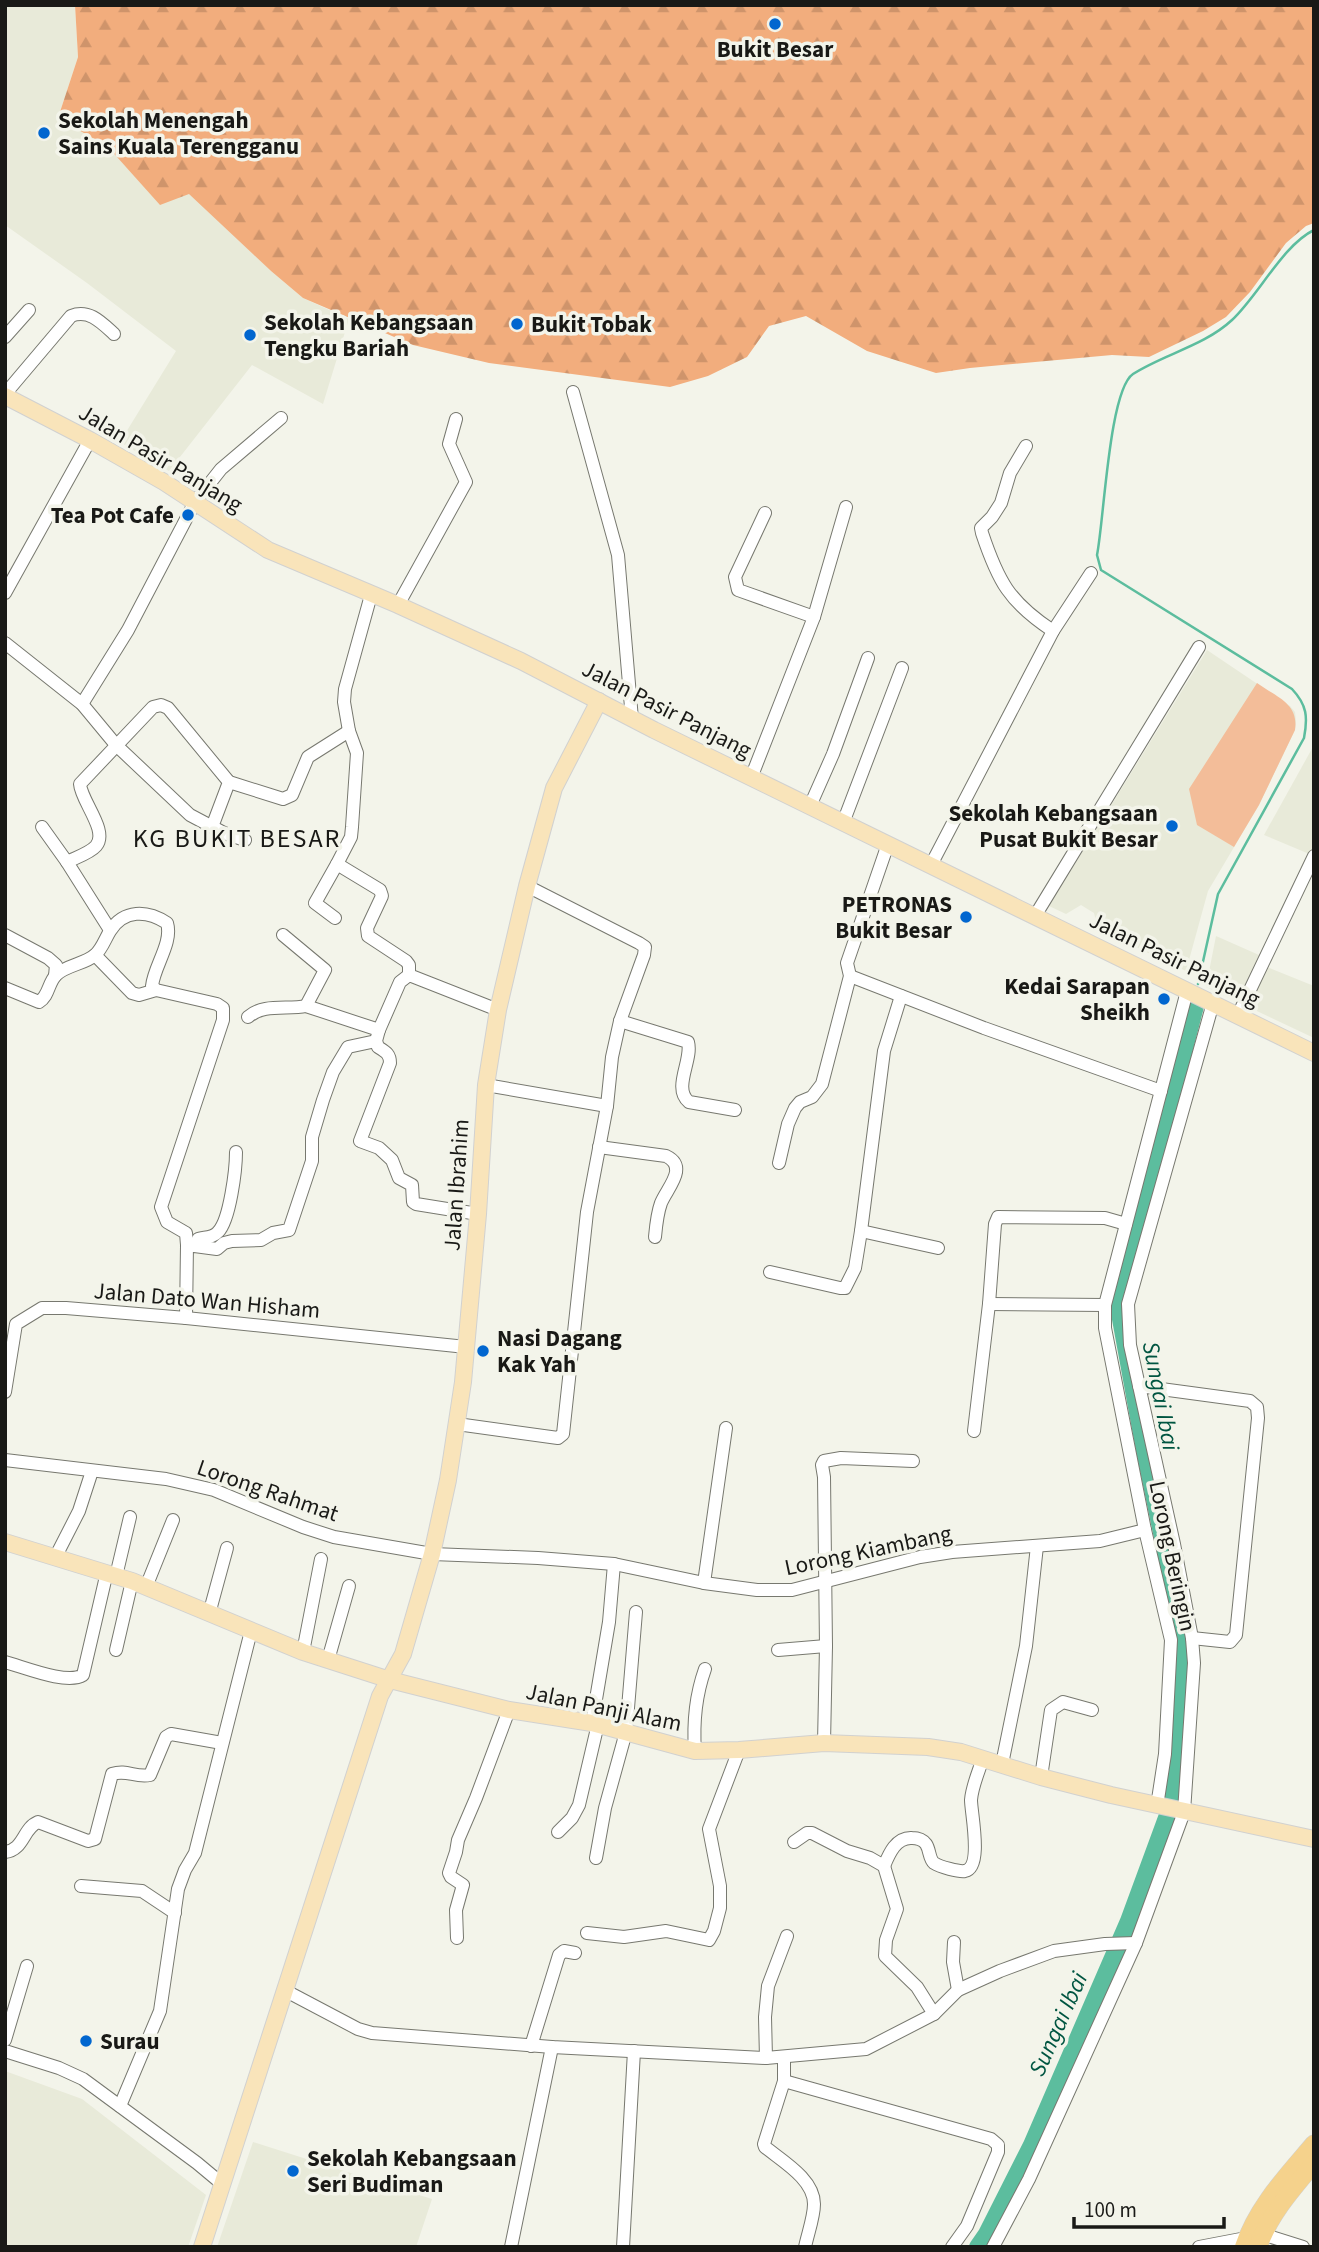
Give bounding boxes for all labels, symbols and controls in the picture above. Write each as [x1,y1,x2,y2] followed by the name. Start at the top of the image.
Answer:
[767,16,783,32] marker: Bukit Besar
[717,33,834,66] place label: Bukit Besar
[58,104,299,163] place label: Sekolah Menengah Sains Kuala Terengganu
[36,125,52,141] marker: Sekolah Menengah Sains Kuala Terengganu
[264,306,474,365] place label: Sekolah Kebangsaan Tengku Bariah
[531,308,652,341] place label: Bukit Tobak
[509,316,525,332] marker: Bukit Tobak
[242,327,258,343] marker: Sekolah Kebangsaan Tengku Bariah
[72,396,249,521] street label: Jalan Pasir Panjang
[51,499,174,532] place label: Tea Pot Cafe
[180,507,196,523] marker: Tea Pot Cafe
[576,652,758,767] street label: Jalan Pasir Panjang
[948,797,1159,856] place label: Sekolah Kebangsaan Pusat Bukit Besar
[1164,818,1180,834] marker: Sekolah Kebangsaan Pusat Bukit Besar
[133,820,341,857] district label: KG BUKIT BESAR
[835,888,953,947] place label: PETRONAS Bukit Besar
[1084,904,1266,1015] street label: Jalan Pasir Panjang
[958,909,974,925] marker: PETRONAS Bukit Besar
[1004,970,1150,1029] place label: Kedai Sarapan Sheikh
[1156,991,1172,1007] marker: Kedai Sarapan Sheikh
[435,1118,478,1252] street label: Jalan Ibrahim
[92,1274,322,1327] street label: Jalan Dato Wan Hisham
[497,1322,622,1381] place label: Nasi Dagang Kak Yah
[1133,1338,1188,1454] water label: Sungai Ibai
[475,1343,491,1359] marker: Nasi Dagang Kak Yah
[193,1451,343,1530] street label: Lorong Rahmat
[1140,1478,1205,1635] street label: Lorong Beringin
[781,1517,955,1584] street label: Lorong Kiambang
[523,1675,685,1740] street label: Jalan Panji Alam
[1020,1966,1097,2082] water label: Sungai Ibai
[100,2025,160,2058] place label: Surau
[78,2033,94,2049] marker: Surau
[307,2142,517,2201] place label: Sekolah Kebangsaan Seri Budiman
[285,2163,301,2179] marker: Sekolah Kebangsaan Seri Budiman
[1074,2186,1224,2230] scale bar
[1084,2195,1137,2225] text: 100 m

